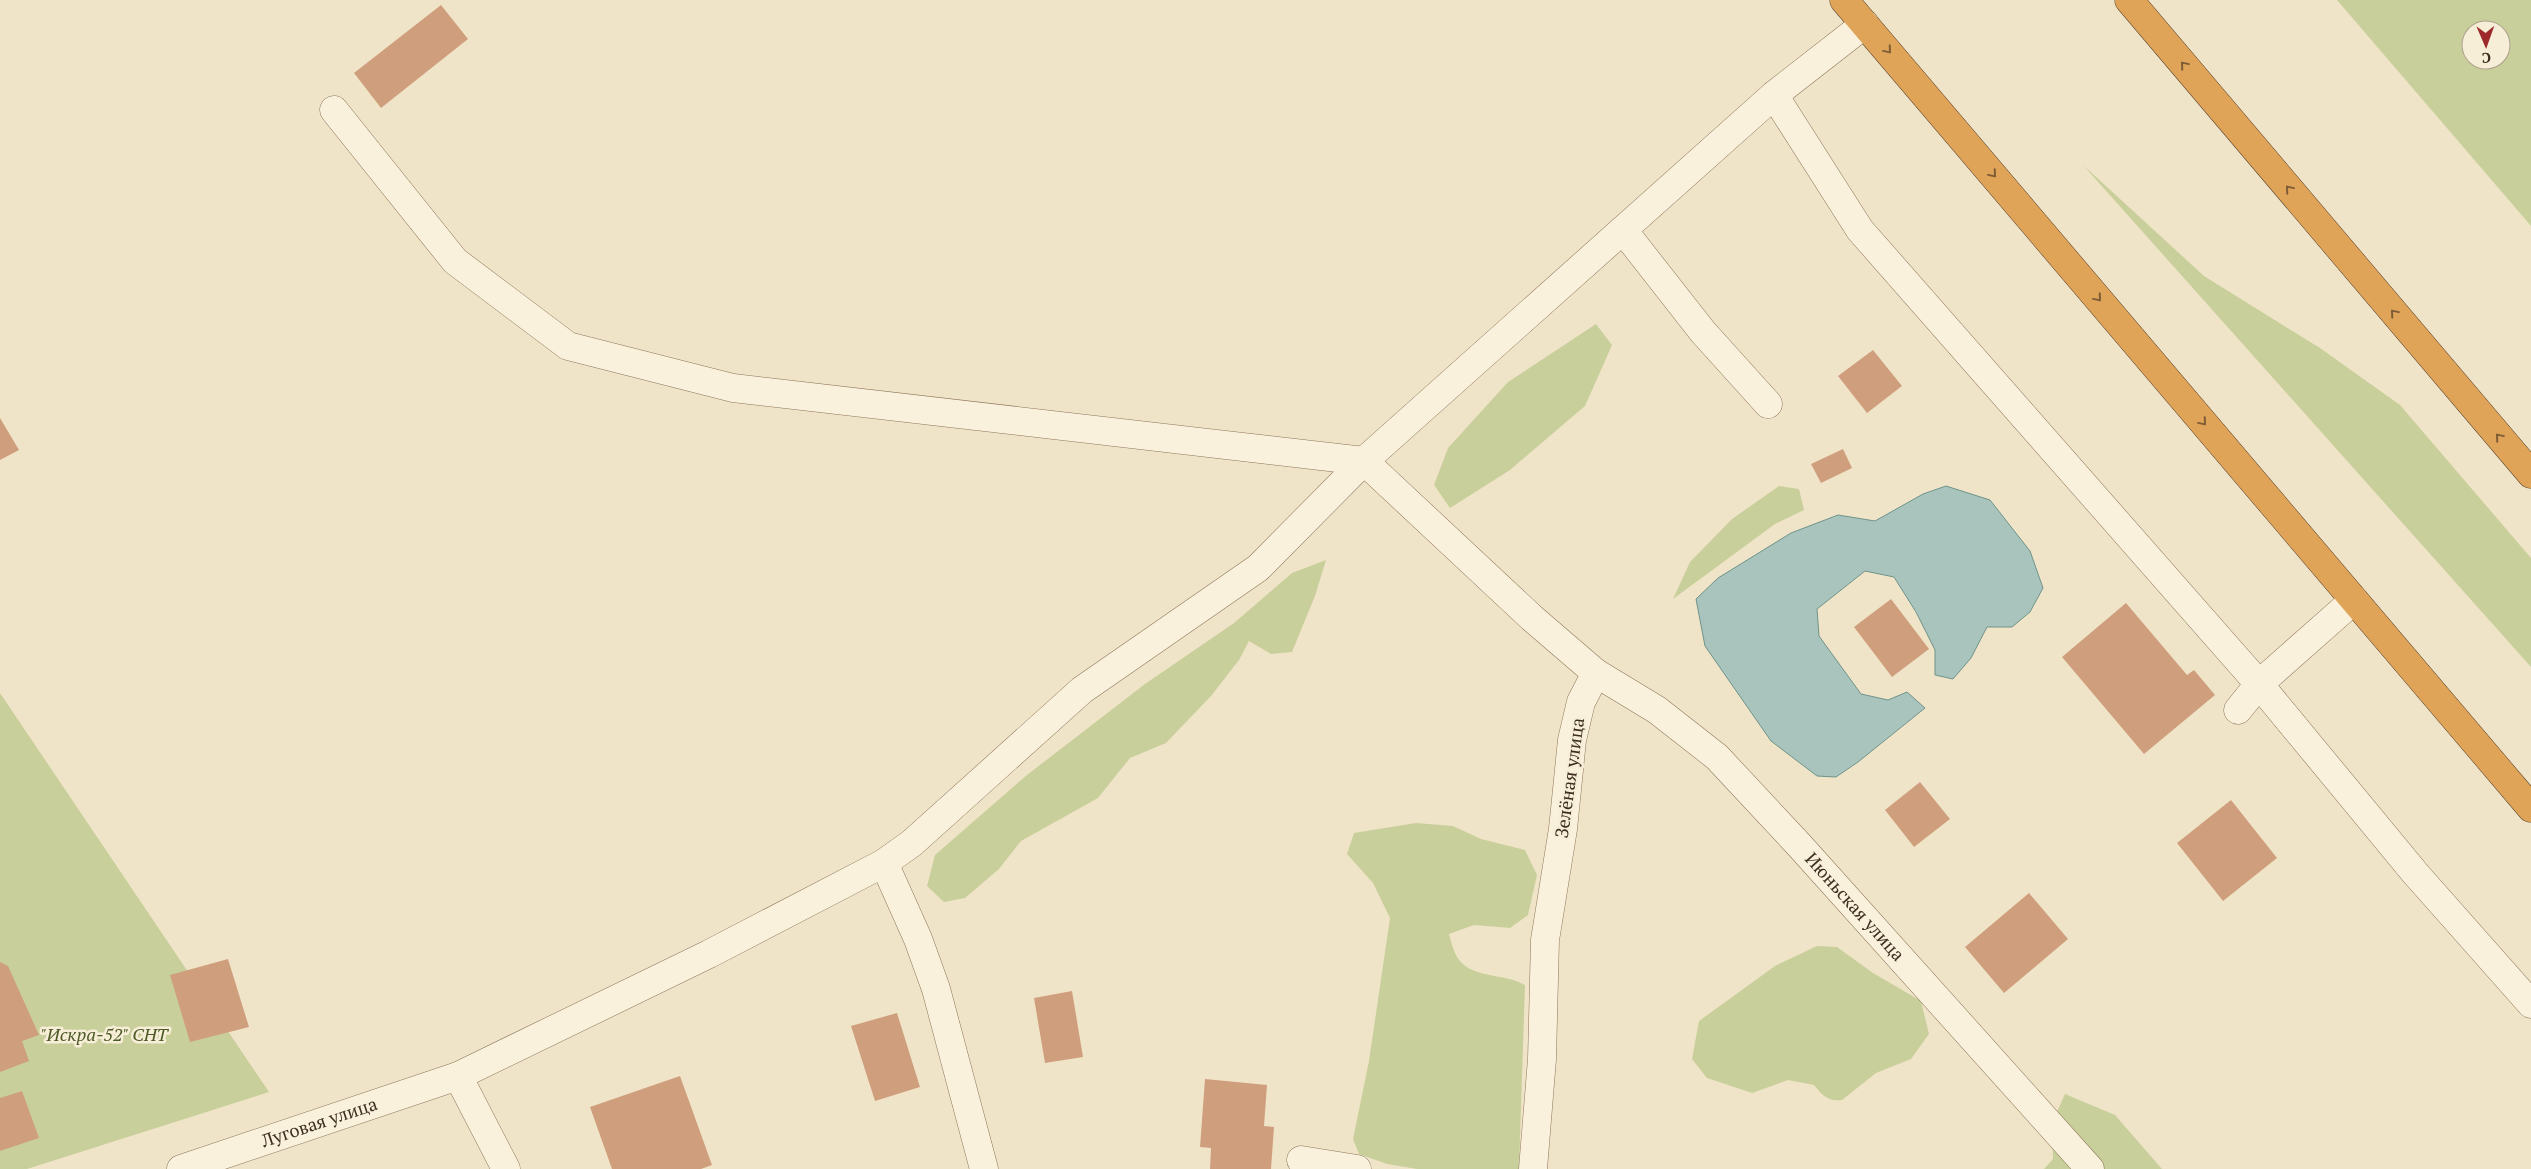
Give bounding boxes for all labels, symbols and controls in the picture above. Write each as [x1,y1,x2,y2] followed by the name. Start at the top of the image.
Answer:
[2461,20,2511,70] north arrow
[1882,45,1891,54] one-way arrow
[2482,49,2491,68] text: С
[2182,62,2190,71] one-way arrow
[1987,169,1996,178] one-way arrow
[2287,186,2295,195] one-way arrow
[2092,292,2101,301] one-way arrow
[2392,310,2400,319] one-way arrow
[2197,416,2206,425] one-way arrow
[2497,434,2505,443] one-way arrow
[1549,716,1589,840] street label: Зелёная улица
[1800,847,1910,966] street label: Июньская улица
[40,1022,170,1046] park label: "Искра-52" СНТ
[257,1091,380,1153] street label: Луговая улица

